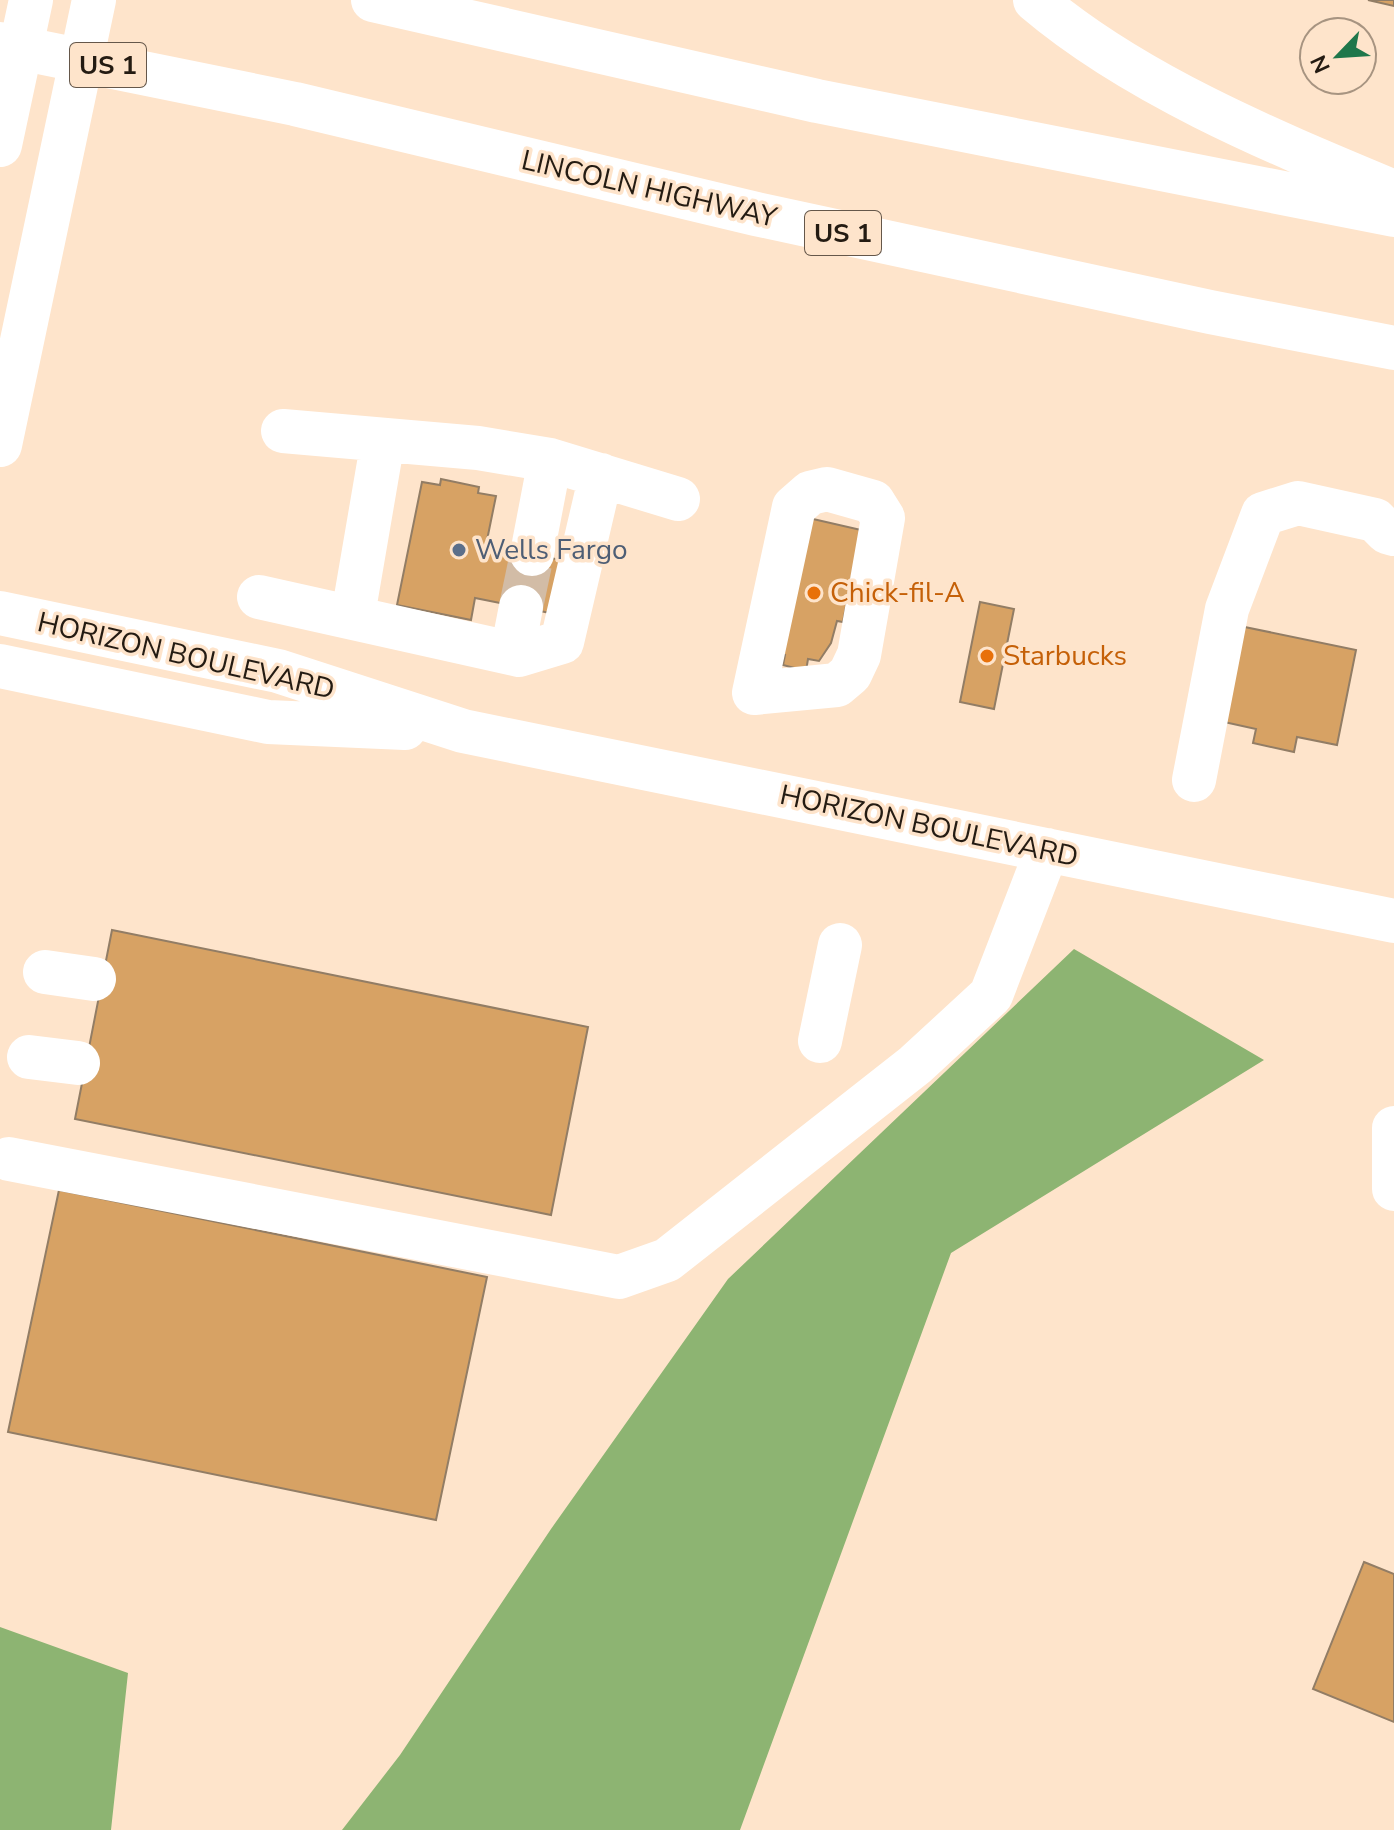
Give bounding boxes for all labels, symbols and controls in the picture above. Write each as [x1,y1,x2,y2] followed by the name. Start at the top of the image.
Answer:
[1298,16,1378,96] north arrow
[70,43,146,87] road number: US 1
[1304,50,1338,78] text: N
[518,141,782,237] street label: LINCOLN HIGHWAY
[805,211,881,255] road number: US 1
[475,531,628,569] place label: Wells Fargo
[450,541,468,559] marker: Wells Fargo
[830,574,965,612] place label: Chick-fil-A
[805,584,823,602] marker: Chick-fil-A
[34,603,338,709] street label: HORIZON BOULEVARD
[1003,637,1127,675] place label: Starbucks
[978,647,996,665] marker: Starbucks
[776,776,1082,876] street label: HORIZON BOULEVARD

